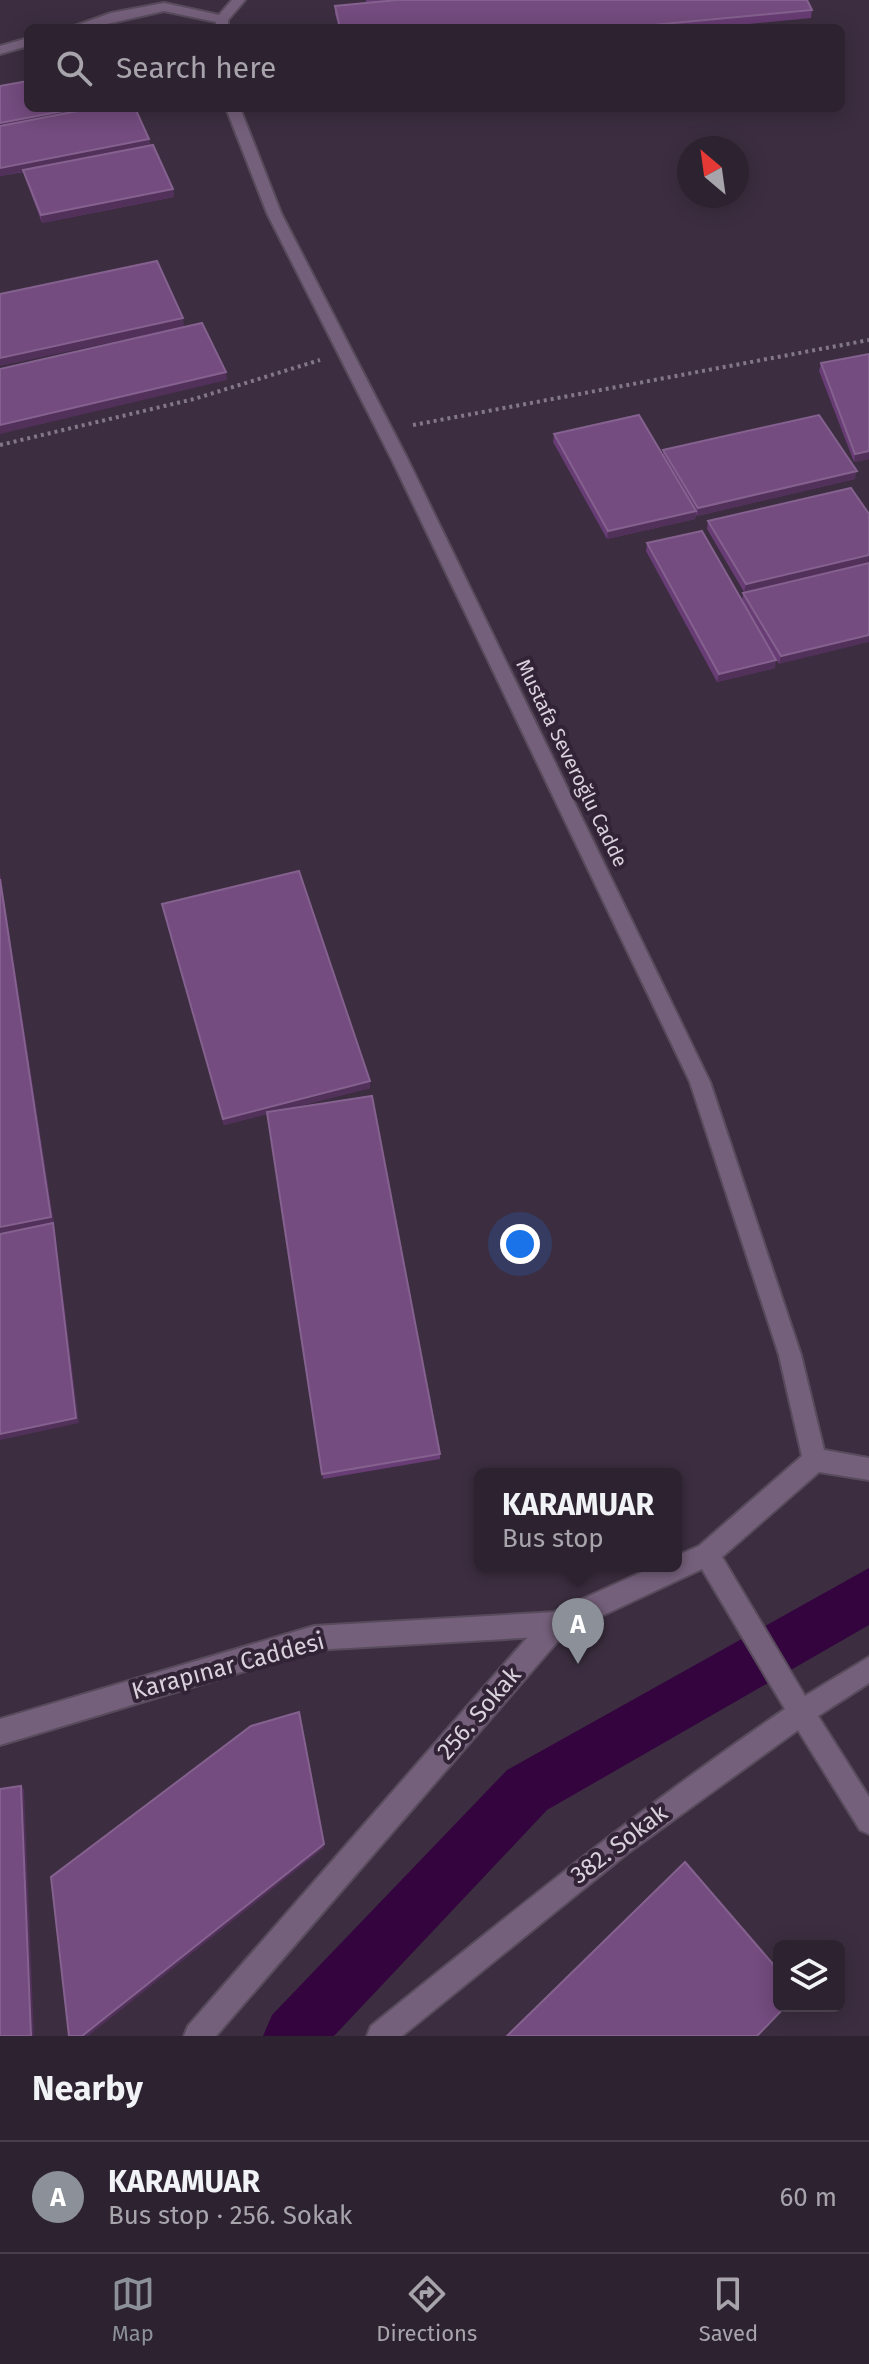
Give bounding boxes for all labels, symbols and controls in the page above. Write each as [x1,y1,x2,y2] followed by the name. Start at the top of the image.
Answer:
[24,24,845,112] search box
[52,46,96,90] icon: search
[116,50,276,86] text: Search here
[677,136,749,208] north arrow
[511,655,633,871] street label: Mustafa Severoğlu Cadde
[500,1224,540,1264] your location
[474,1468,682,1572] popup
[502,1487,654,1523] text: KARAMUAR
[502,1523,604,1554] text: Bus stop
[552,1598,604,1664] pin: A
[129,1627,327,1705] street label: Karapınar Caddesi
[431,1661,527,1765] street label: 256. Sokak
[565,1798,673,1889] street label: 382. Sokak
[773,1940,845,2012] map controls
[773,1940,845,2012] button: layers
[32,2068,143,2109] text: Nearby
[108,2164,260,2200] text: KARAMUAR
[50,2182,66,2213] text: A
[779,2182,837,2213] text: 60 m
[108,2200,352,2231] text: Bus stop · 256. Sokak
[111,2272,155,2347] tab: Map
[376,2272,477,2347] tab: Directions
[699,2272,758,2347] tab: Saved

